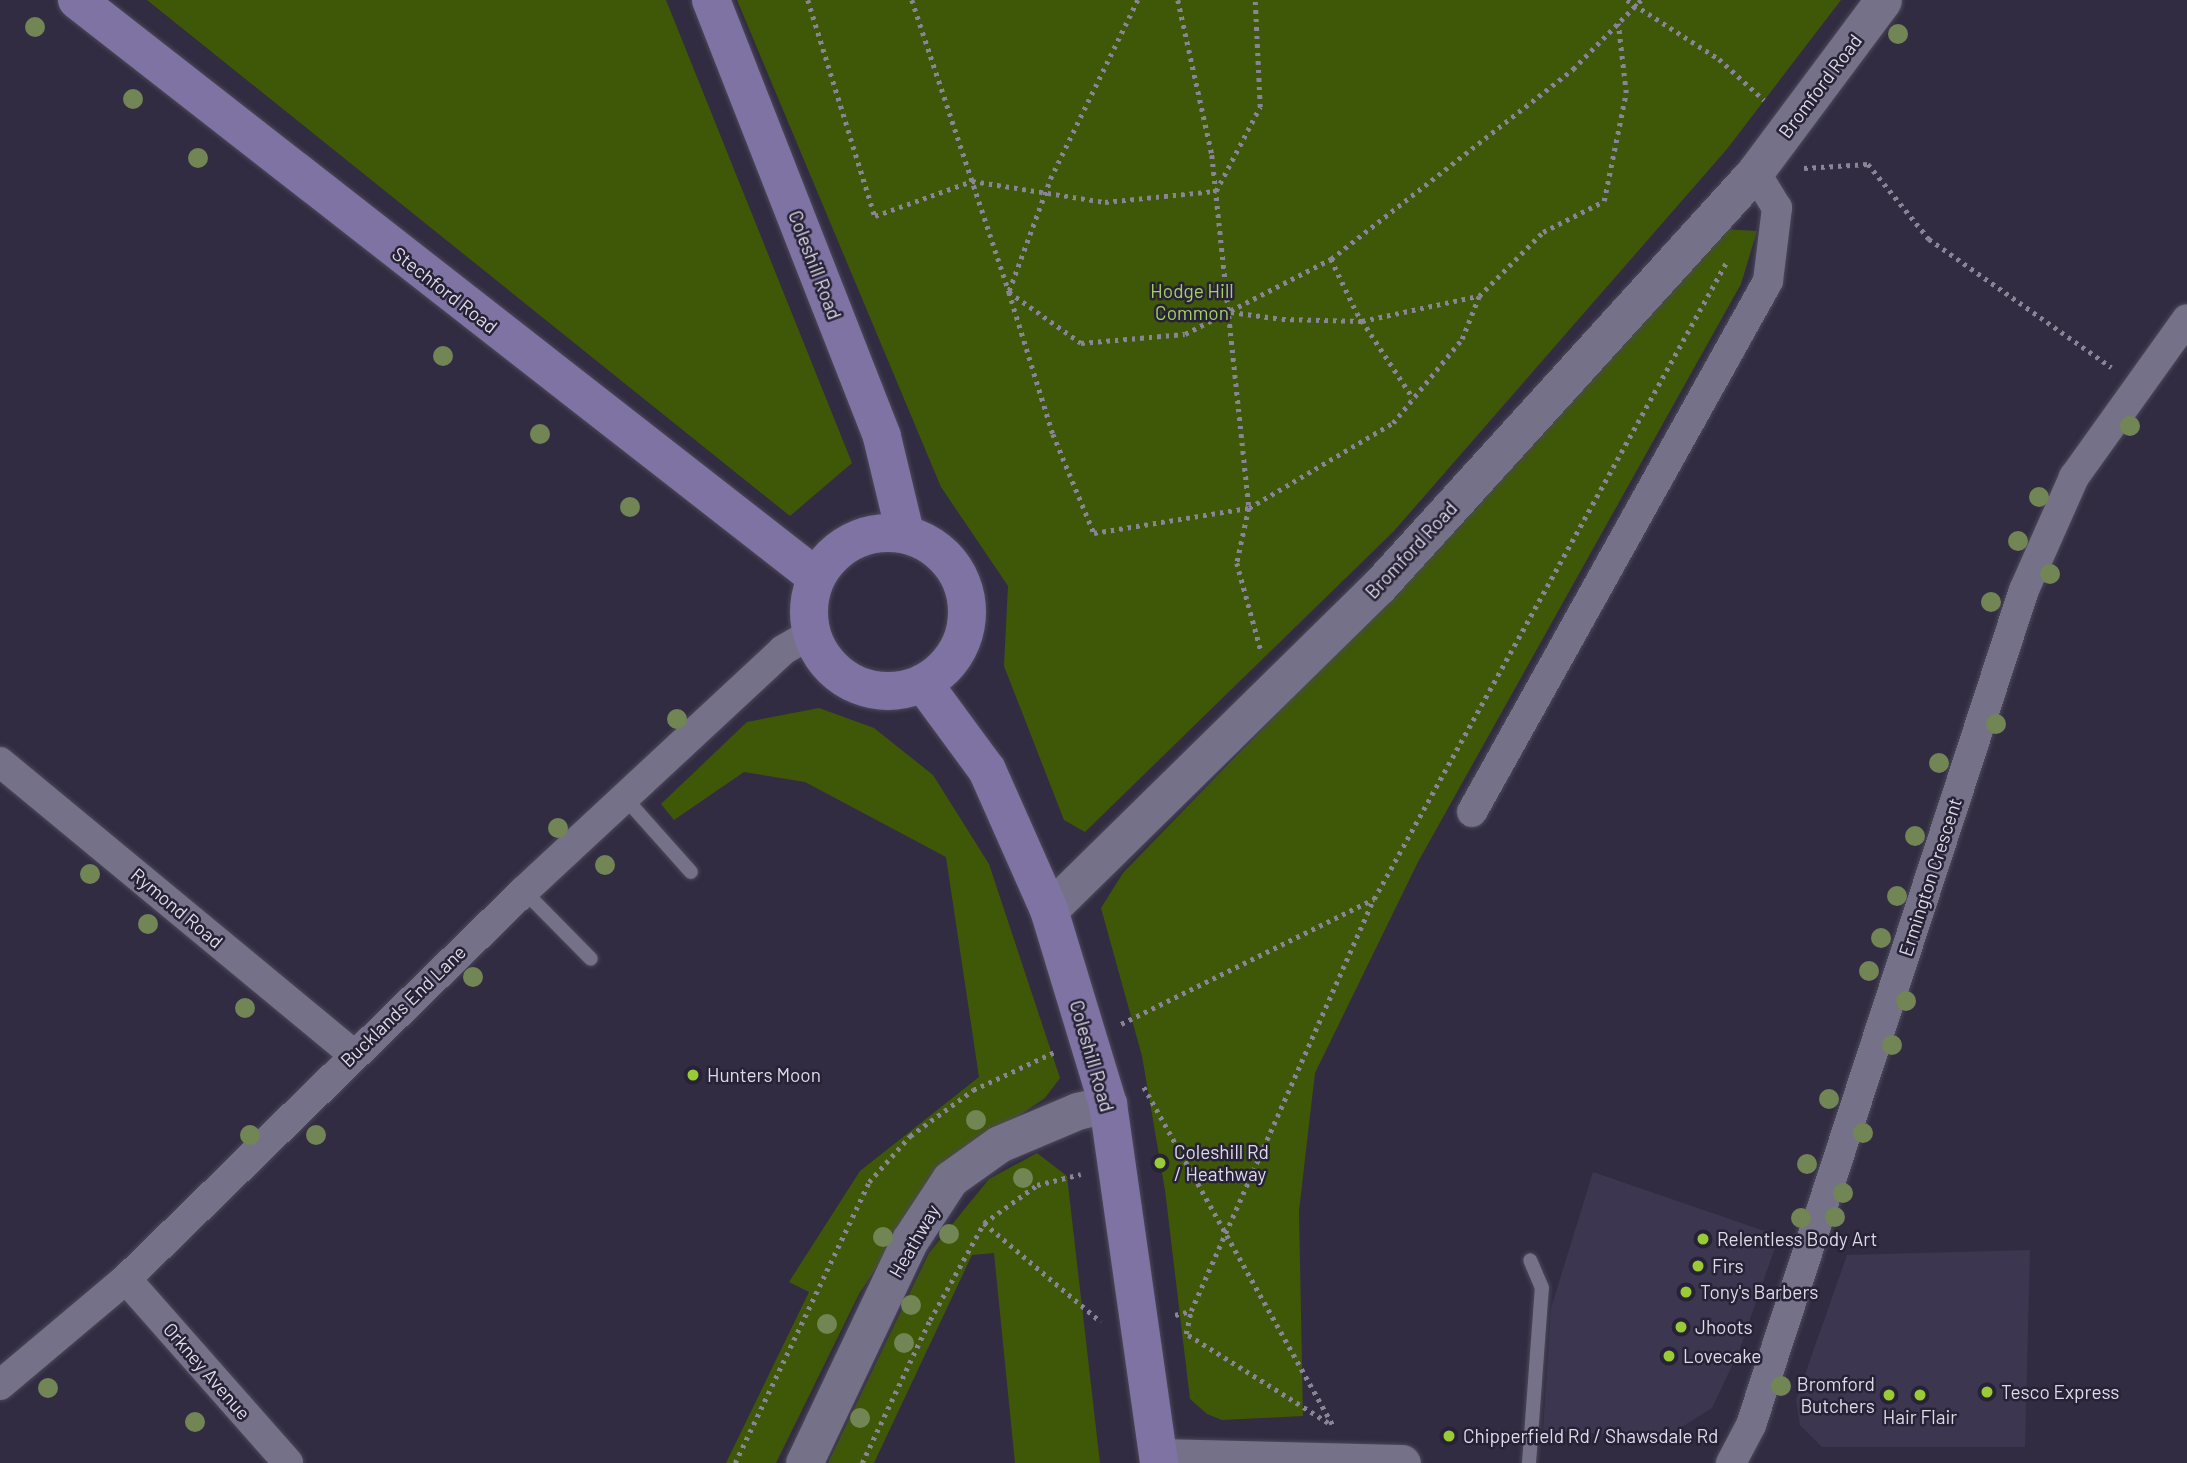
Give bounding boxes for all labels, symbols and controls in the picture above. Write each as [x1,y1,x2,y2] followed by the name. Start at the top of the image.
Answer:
[1774,30,1866,142] street label: Bromford Road
[784,207,846,323] street label: Coleshill Road
[388,242,502,338] street label: Stechford Road
[1150,280,1234,324] park label: Hodge Hill Common
[1360,497,1462,603] street label: Bromford Road
[1894,795,1966,959] street label: Ermington Crescent
[127,863,227,953] street label: Rymond Road
[336,940,470,1072] street label: Bucklands End Lane
[1065,998,1119,1114] street label: Coleshill Road
[707,1064,821,1086] place label: Hunters Moon
[685,1067,701,1083] marker: Hunters Moon
[1174,1141,1269,1185] place label: Coleshill Rd / Heathway
[1152,1155,1168,1171] marker: Coleshill Rd / Heathway
[884,1200,944,1282] street label: Heathway
[1717,1228,1877,1250] place label: Relentless Body Art
[1695,1231,1711,1247] marker: Relentless Body Art
[1712,1255,1744,1277] place label: Firs
[1690,1258,1706,1274] marker: Firs
[1700,1281,1818,1303] place label: Tony's Barbers
[1678,1284,1694,1300] marker: Tony's Barbers
[1695,1316,1753,1338] place label: Jhoots
[159,1318,255,1424] street label: Orkney Avenue
[1673,1319,1689,1335] marker: Jhoots
[1683,1345,1761,1367] place label: Lovecake
[1661,1348,1677,1364] marker: Lovecake
[1797,1373,1875,1417] place label: Bromford Butchers
[2001,1381,2119,1403] place label: Tesco Express
[1979,1384,1995,1400] marker: Tesco Express
[1881,1387,1897,1403] marker: Bromford Butchers
[1912,1387,1928,1403] marker: Hair Flair
[1883,1406,1957,1428] place label: Hair Flair
[1463,1425,1718,1447] place label: Chipperfield Rd / Shawsdale Rd
[1441,1428,1457,1444] marker: Chipperfield Rd / Shawsdale Rd

